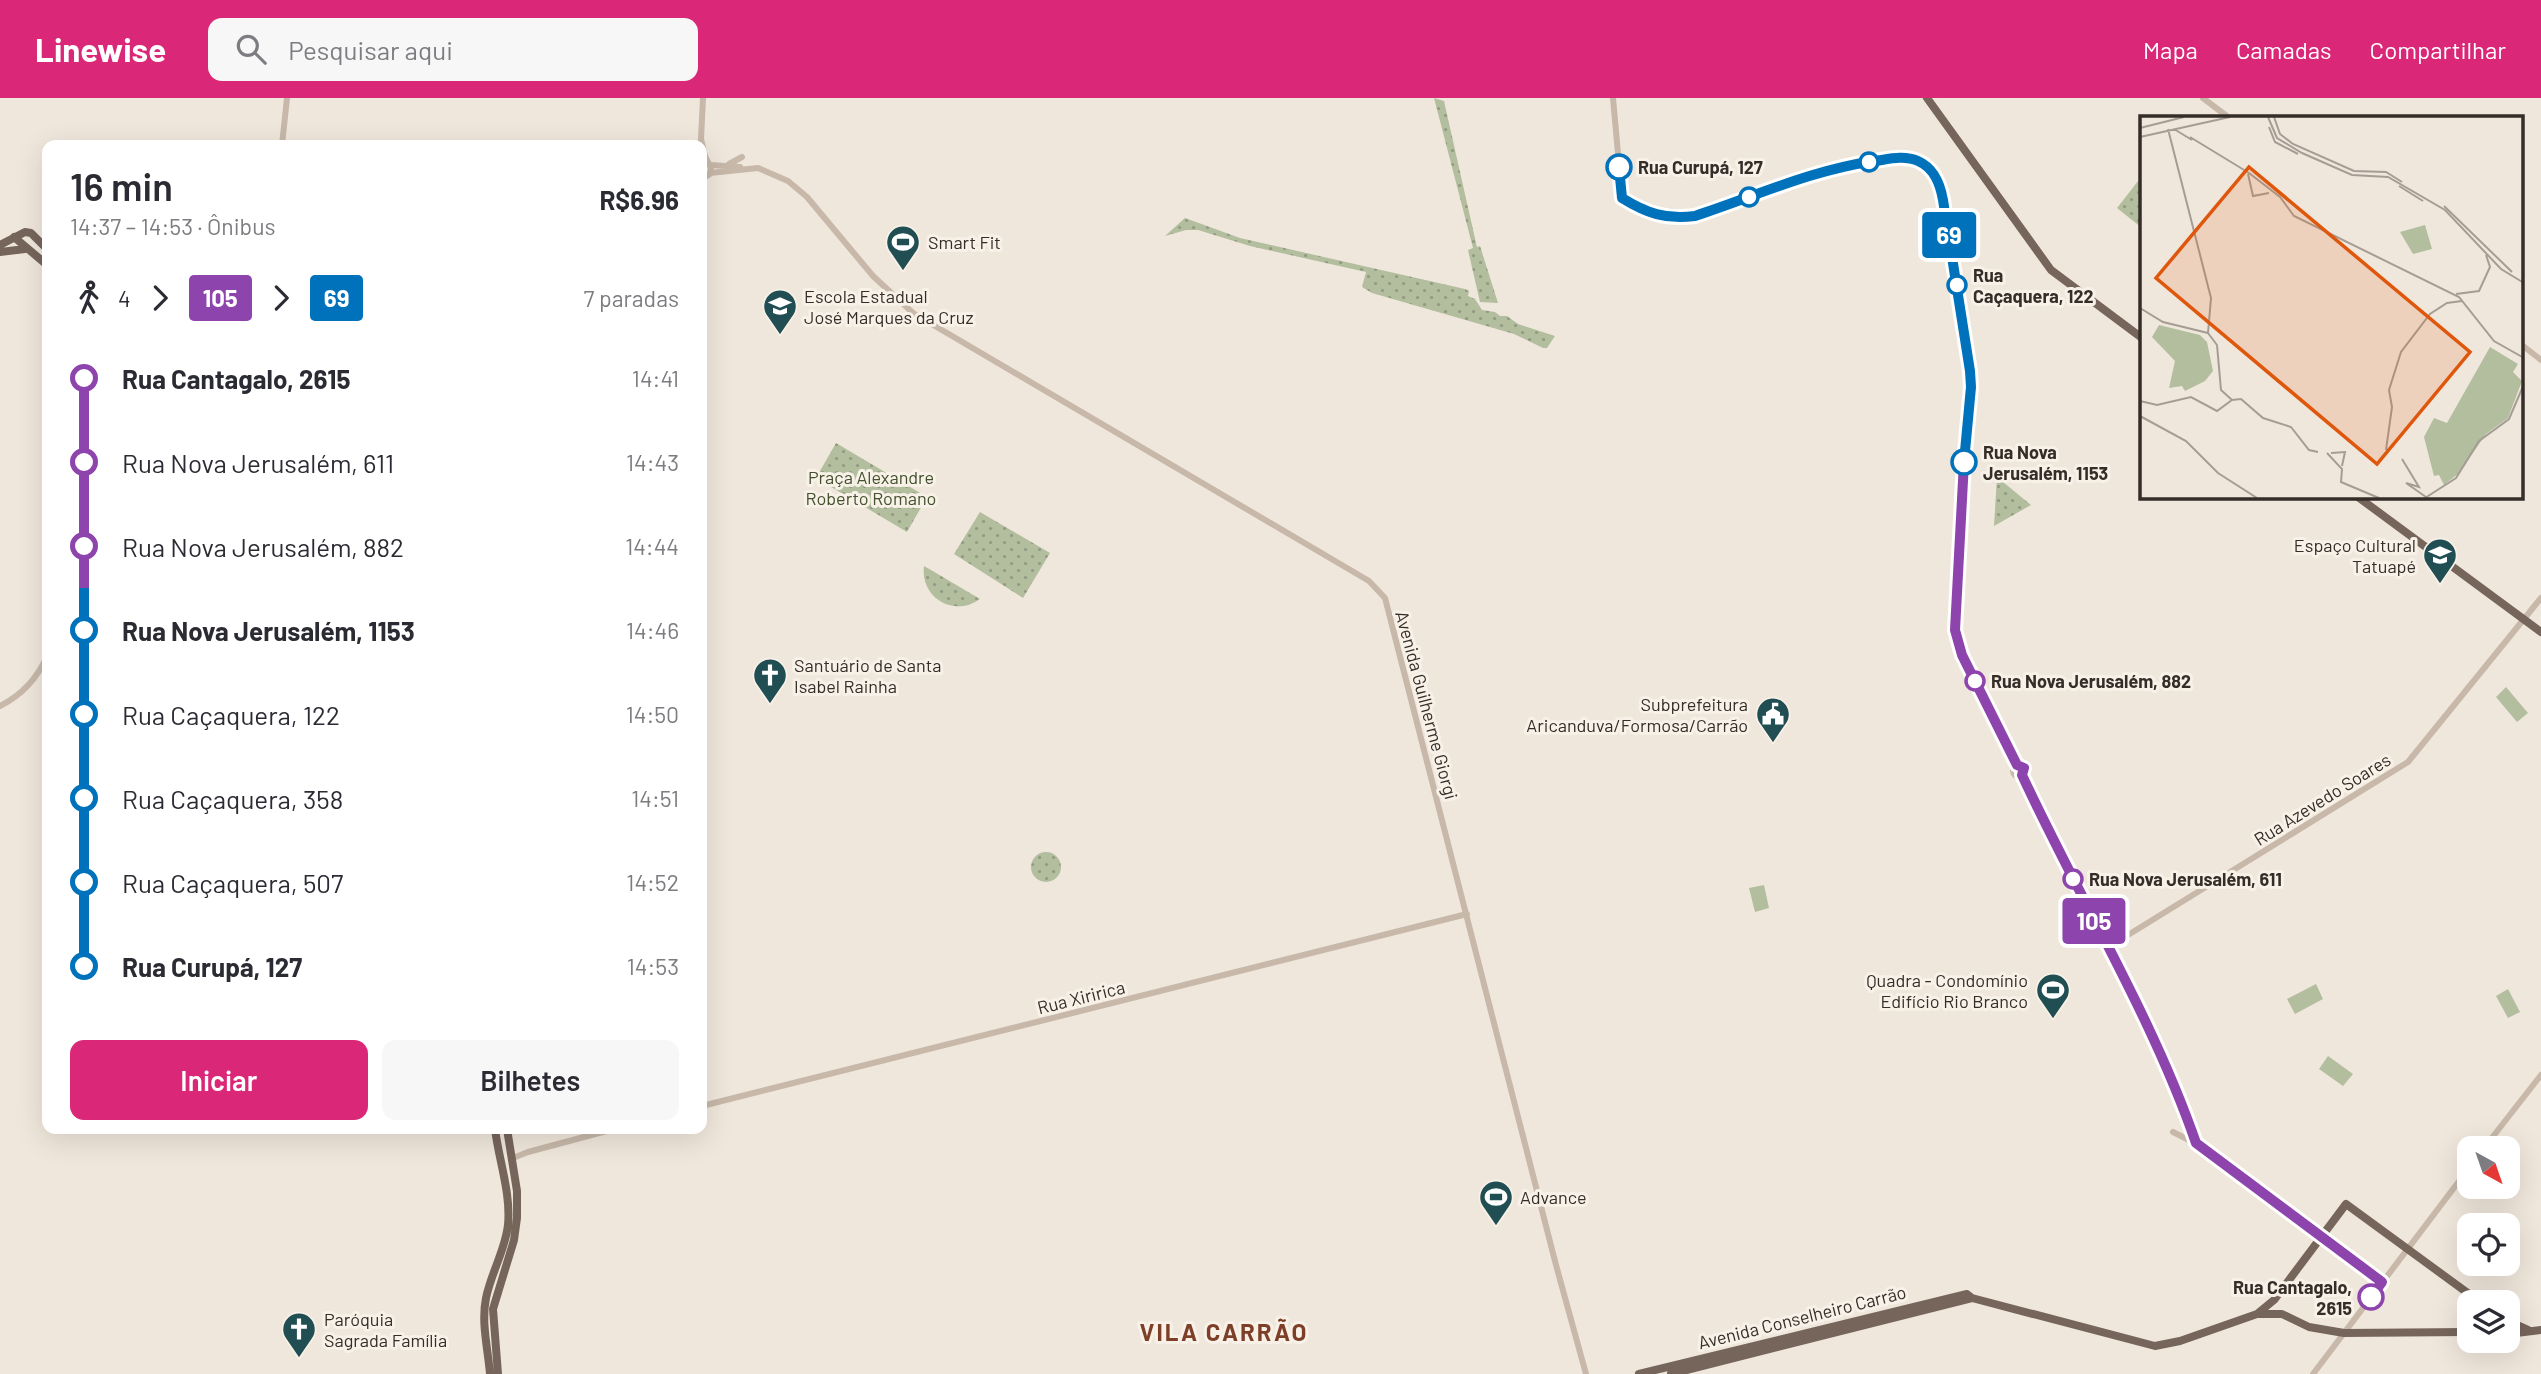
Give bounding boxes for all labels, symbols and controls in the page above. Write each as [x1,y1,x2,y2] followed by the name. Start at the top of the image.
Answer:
[208,18,698,81] search box
[35,29,166,69] text: Linewise
[232,30,270,68] icon: search
[288,34,453,65] text: Pesquisar aqui
[2143,35,2198,64] text: Mapa
[2236,35,2332,64] text: Camadas
[2370,35,2506,64] text: Compartilhar
[2140,116,2524,499] inset map
[1859,152,1879,172] unlabelled marker
[1606,154,1632,180] marker: Rua Curupá, 127
[1638,156,1763,178] place label: Rua Curupá, 127
[70,163,173,209] text: 16 min
[599,184,679,215] text: R$6.96
[1739,187,1759,207] unlabelled marker
[70,212,276,240] text: 14:37 – 14:53 · Ônibus
[1918,212,1980,258] line badge: 69
[1936,220,1962,249] text: 69
[884,223,922,272] sports icon: Smart Fit
[928,231,1001,253] place label: Smart Fit
[1973,264,2094,307] place label: Rua Caçaquera, 122
[1947,275,1967,295] marker: Rua Caçaquera, 122
[70,279,108,317] icon: walk
[141,279,179,317] icon: forward
[262,279,300,317] icon: forward
[203,283,238,312] text: 105
[324,283,349,312] text: 69
[118,284,131,312] text: 4
[584,284,679,312] text: 7 paradas
[804,285,974,328] place label: Escola Estadual José Marques da Cruz
[761,287,799,336] school or university icon: Escola Estadual José Marques da Cruz
[122,363,351,394] text: Rua Cantagalo, 2615
[632,364,679,392] text: 14:41
[1983,441,2108,484] place label: Rua Nova Jerusalém, 1153
[122,447,394,478] text: Rua Nova Jerusalém, 611
[626,448,679,476] text: 14:43
[1951,449,1977,475] marker: Rua Nova Jerusalém, 1153
[806,466,936,509] park label: Praça Alexandre Roberto Romano
[122,531,404,562] text: Rua Nova Jerusalém, 882
[625,532,679,560] text: 14:44
[2294,534,2416,577] place label: Espaço Cultural Tatuapé
[2421,536,2459,585] school or university icon: Espaço Cultural Tatuapé
[1391,608,1463,802] street label: Avenida Guilherme Giorgi
[122,615,415,646] text: Rua Nova Jerusalém, 1153
[626,616,679,644] text: 14:46
[794,654,941,697] place label: Santuário de Santa Isabel Rainha
[751,656,789,705] church icon: Santuário de Santa Isabel Rainha
[1991,670,2191,692] place label: Rua Nova Jerusalém, 882
[1965,671,1985,691] marker: Rua Nova Jerusalém, 882
[1526,693,1748,736] place label: Subprefeitura Aricanduva/Formosa/Carrão
[1754,695,1792,744] public building icon: Subprefeitura Aricanduva/Formosa/Carrão
[122,699,340,730] text: Rua Caçaquera, 122
[626,700,679,728] text: 14:50
[2250,748,2394,850] street label: Rua Azevedo Soares
[122,783,343,814] text: Rua Caçaquera, 358
[631,784,679,812] text: 14:51
[122,867,343,898] text: Rua Caçaquera, 507
[626,868,679,896] text: 14:52
[2089,868,2282,890] place label: Rua Nova Jerusalém, 611
[2063,869,2083,889] marker: Rua Nova Jerusalém, 611
[2054,898,2134,944] line badge: 105
[2076,906,2112,935] text: 105
[122,951,302,982] text: Rua Curupá, 127
[627,952,679,980] text: 14:53
[1866,969,2028,1012] place label: Quadra - Condomínio Edifício Rio Branco
[2034,971,2072,1020] sports icon: Quadra - Condomínio Edifício Rio Branco
[1035,976,1127,1018] street label: Rua Xiririca
[70,1040,368,1120] button: Iniciar
[382,1040,679,1120] button: Bilhetes
[2457,1136,2520,1199] north arrow
[2457,1136,2520,1353] map controls
[1477,1178,1515,1227] sports icon: Advance
[1520,1186,1587,1208] place label: Advance
[2457,1213,2520,1276] button: locate
[2233,1276,2352,1319] place label: Rua Cantagalo, 2615
[1696,1280,1908,1354] street label: Avenida Conselheiro Carrão
[2358,1284,2384,1310] marker: Rua Cantagalo, 2615
[2457,1290,2520,1353] button: layers
[324,1308,447,1351] place label: Paróquia Sagrada Família
[280,1310,318,1359] church icon: Paróquia Sagrada Família
[1140,1317,1308,1346] district label: VILA CARRÃO

